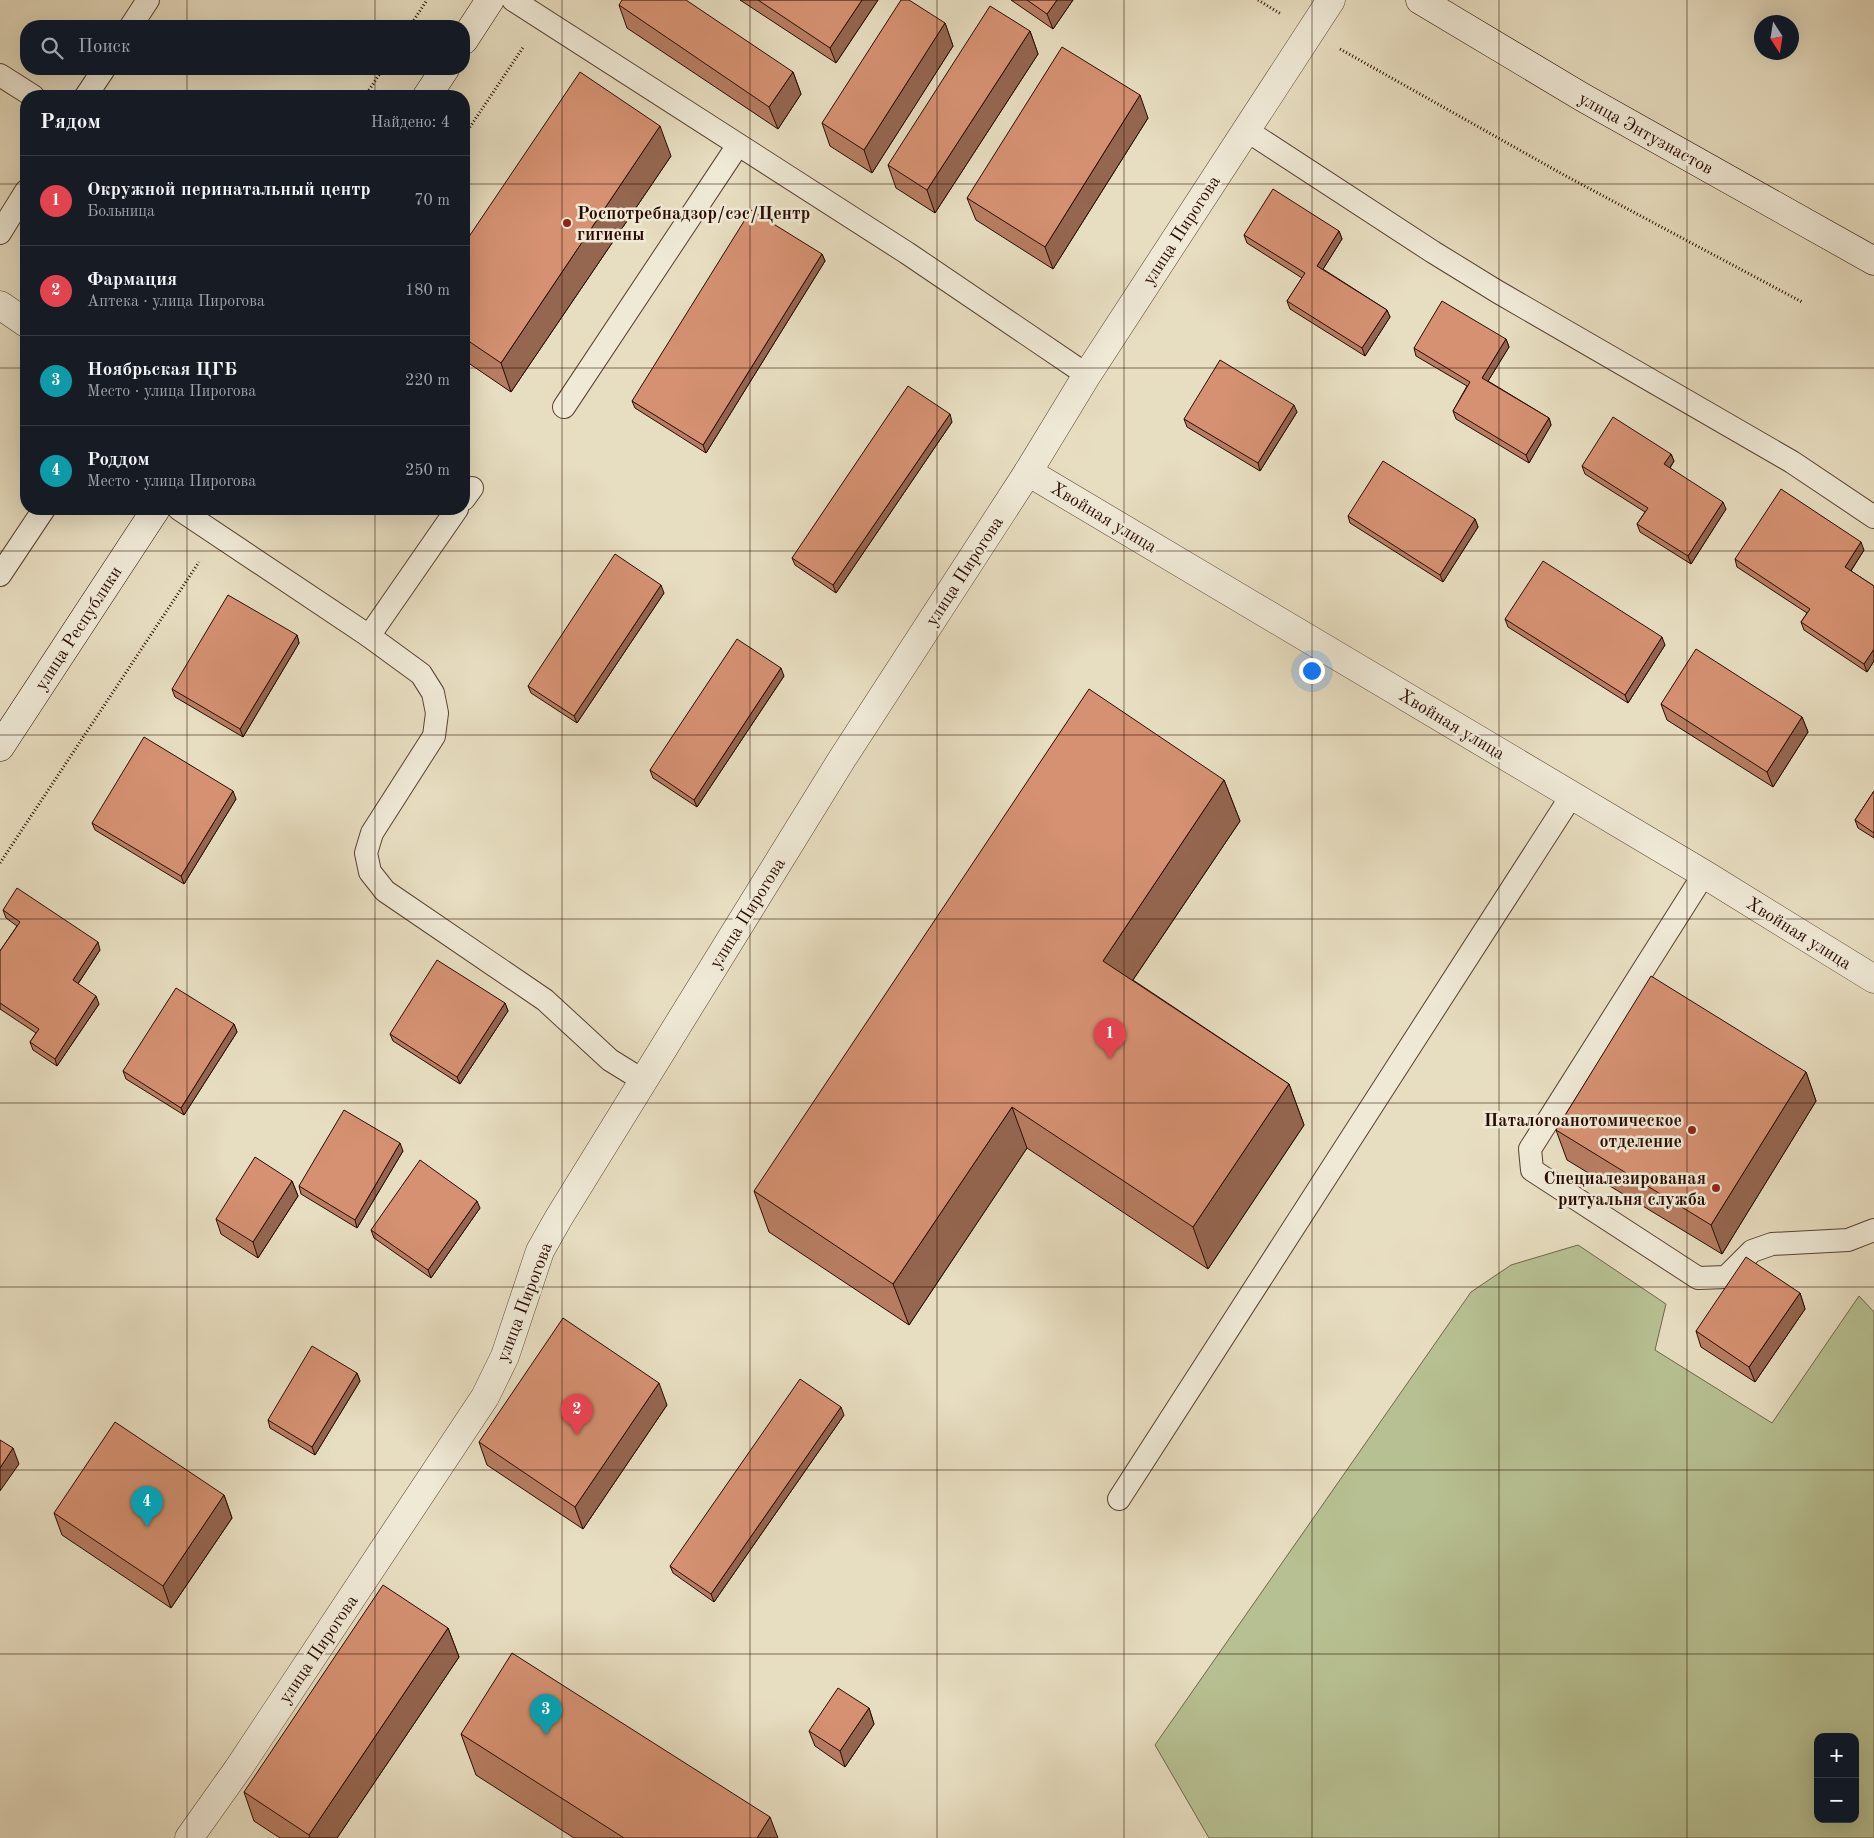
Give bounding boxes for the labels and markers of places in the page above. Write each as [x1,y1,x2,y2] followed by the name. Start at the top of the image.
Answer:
[577,205,810,244] place label: Роспотребнадзор/сэс/Центр гигиены
[561,217,573,229] marker: Роспотребнадзор/сэс/Центр гигиены
[1094,1018,1126,1059] pin: 1
[1484,1112,1682,1151] place label: Паталогоанотомическое отделение
[1686,1124,1698,1136] marker: Паталогоанотомическое отделение
[1543,1170,1706,1209] place label: Специалезированая ритуальня служба
[1710,1182,1722,1194] marker: Специалезированая ритуальня служба
[561,1394,593,1435] pin: 2
[131,1486,163,1527] pin: 4
[530,1694,562,1735] pin: 3

